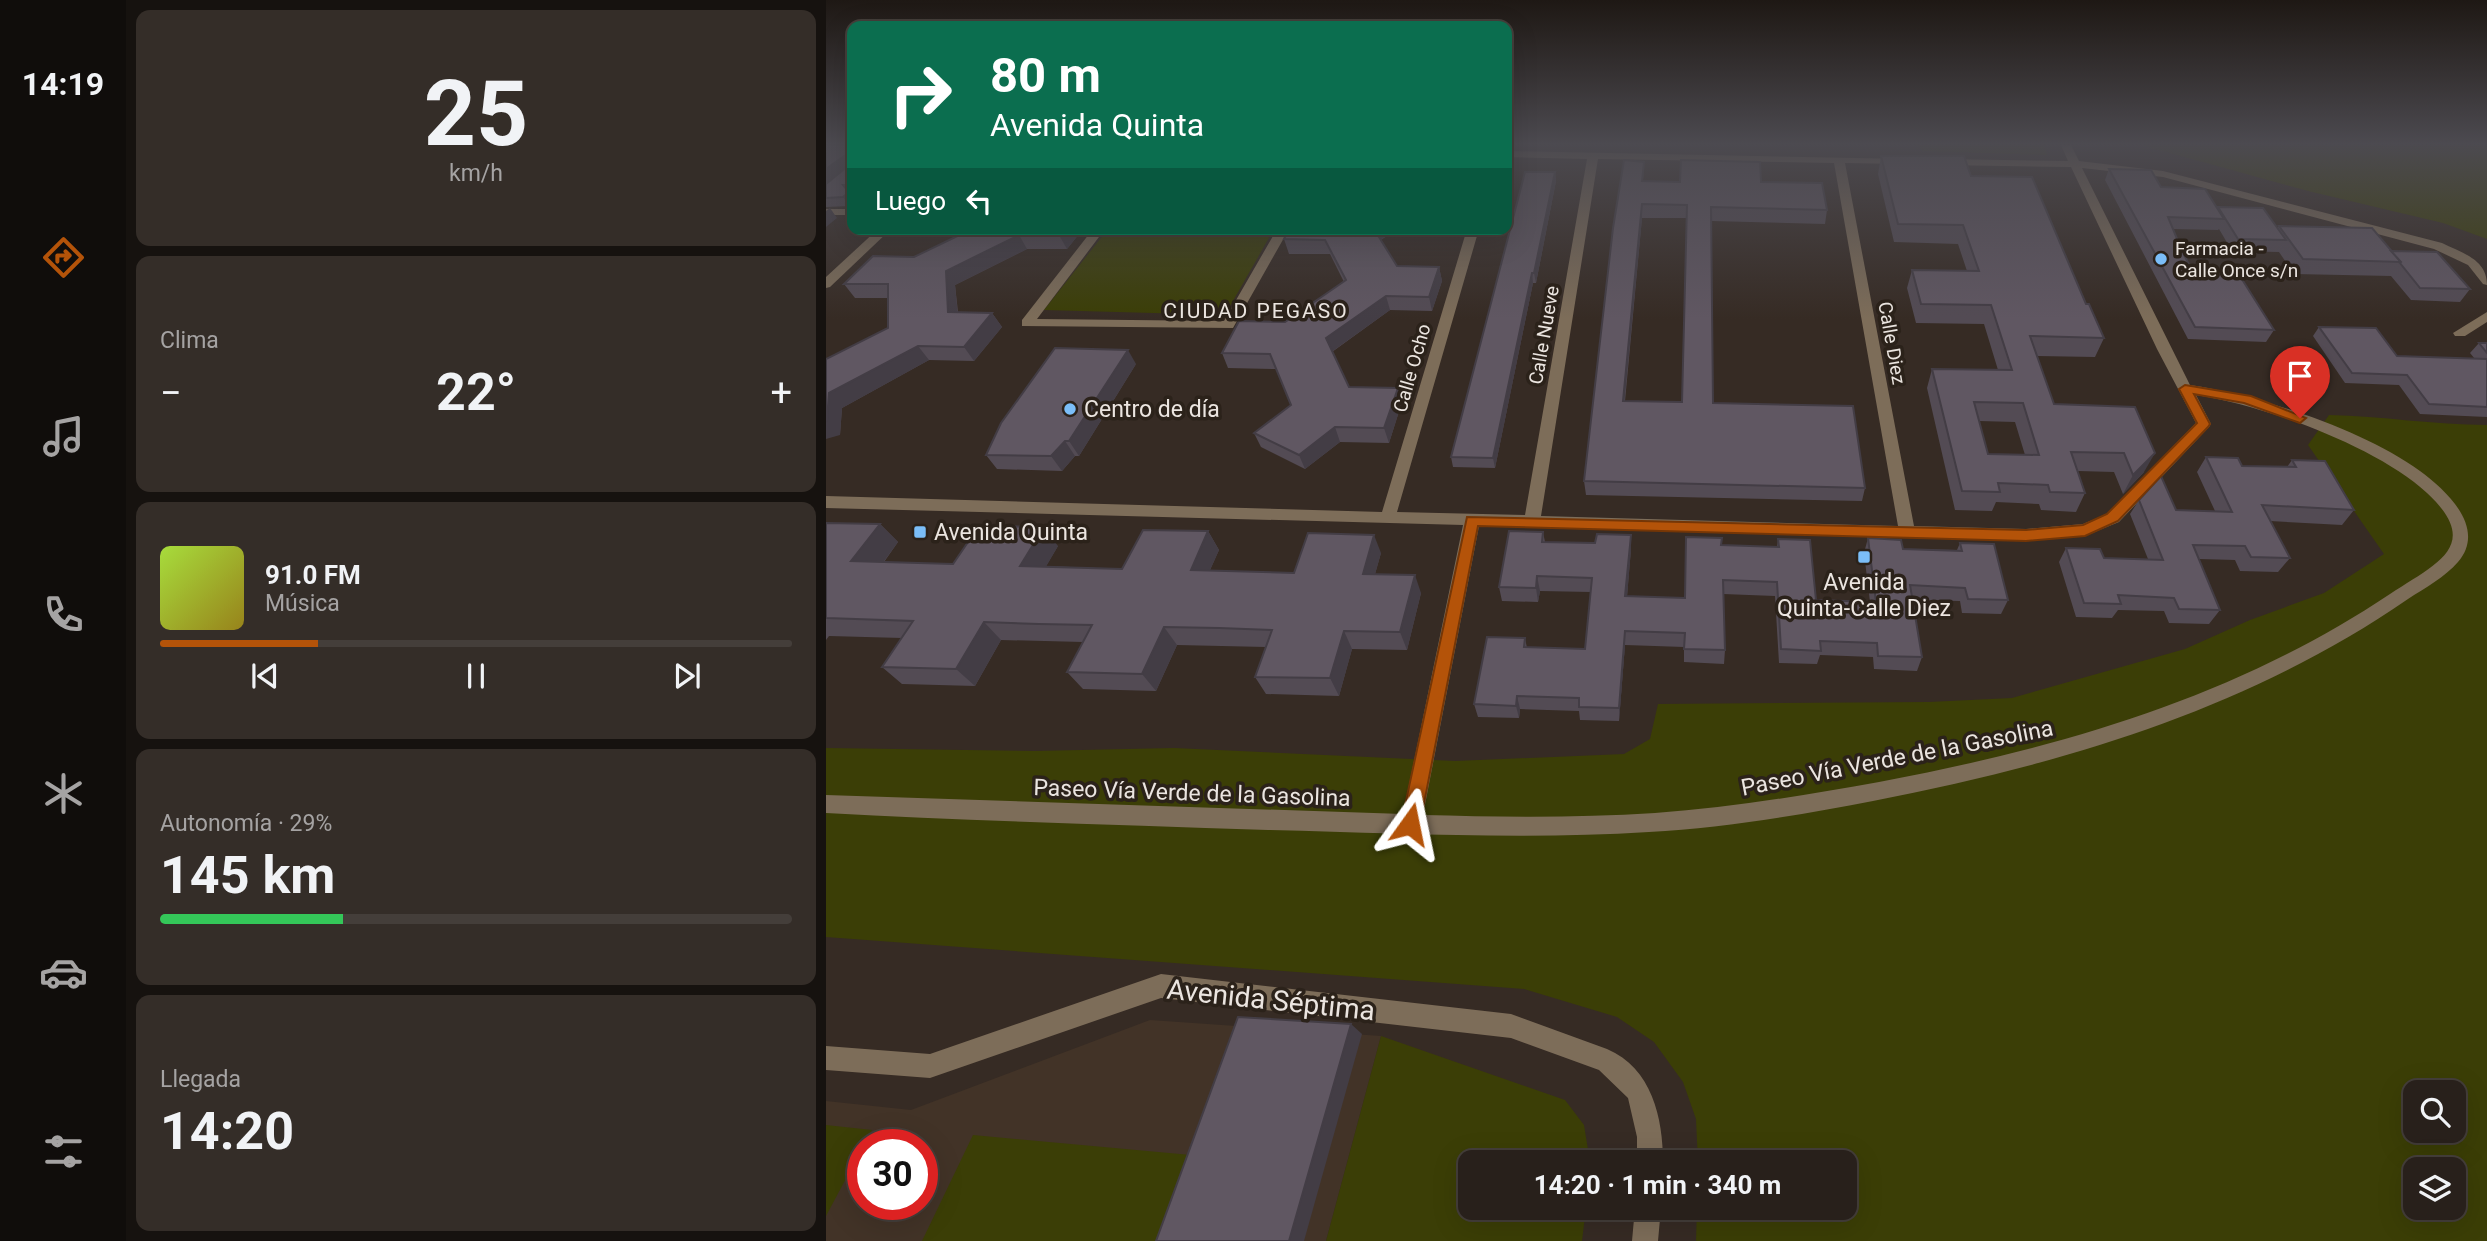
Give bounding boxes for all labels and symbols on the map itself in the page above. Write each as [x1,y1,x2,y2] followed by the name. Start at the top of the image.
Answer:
[2175,237,2298,282] place label: Farmacia - Calle Once s/n
[2153,251,2169,267] marker: Farmacia - Calle Once s/n
[1524,284,1564,386] street label: Calle Nueve
[1163,299,1349,323] district label: CIUDAD PEGASO
[1873,300,1911,386] street label: Calle Diez
[1388,321,1436,415] street label: Calle Ocho
[2270,346,2330,418] pin
[1084,396,1220,423] place label: Centro de día
[1062,401,1078,417] marker: Centro de día
[934,519,1088,546] place label: Avenida Quinta
[912,524,928,540] marker: Avenida Quinta
[1856,549,1872,565] marker: Avenida Quinta-Calle Diez
[1777,569,1951,622] place label: Avenida Quinta-Calle Diez
[1739,714,2055,802] street label: Paseo Vía Verde de la Gasolina
[1033,774,1351,812] street label: Paseo Vía Verde de la Gasolina
[1373,787,1447,861] position arrow
[1165,973,1377,1027] street label: Avenida Séptima
[847,1129,938,1220] speed limit sign: 30

